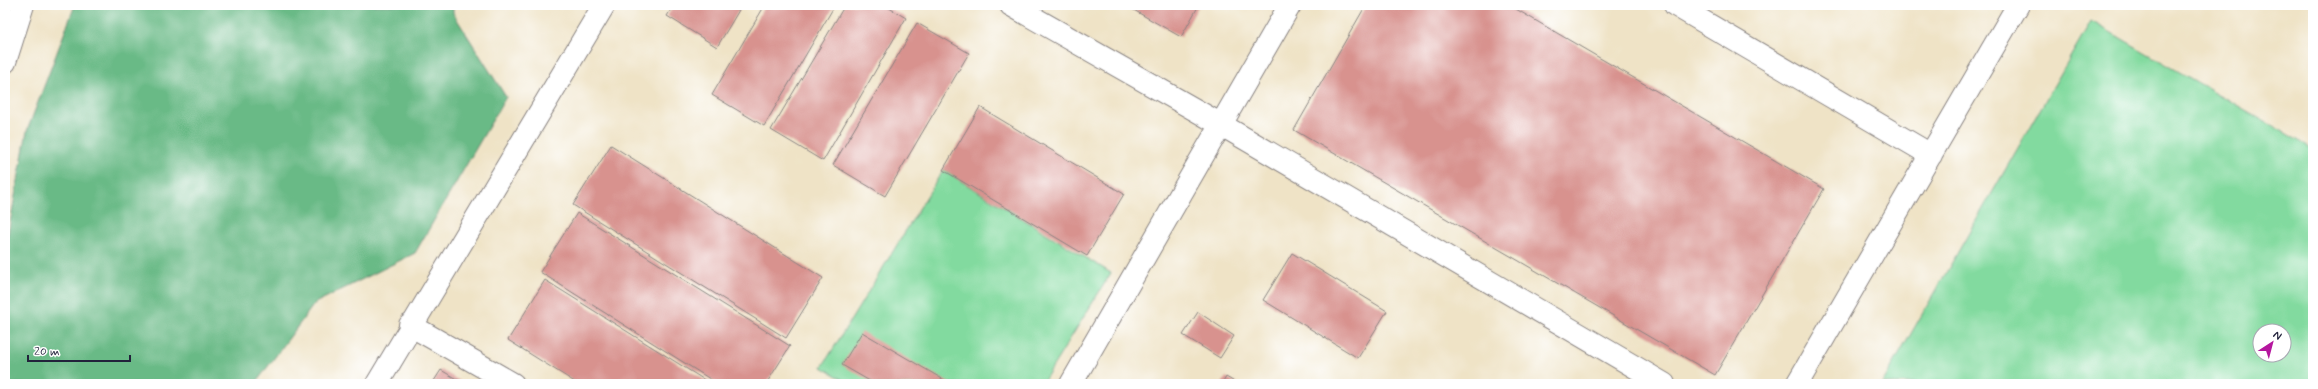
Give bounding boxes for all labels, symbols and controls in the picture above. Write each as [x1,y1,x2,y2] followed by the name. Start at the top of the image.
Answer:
[2252,323,2292,363] north arrow
[2270,328,2284,344] text: N
[28,337,130,363] scale bar
[34,344,60,360] text: 20 m

